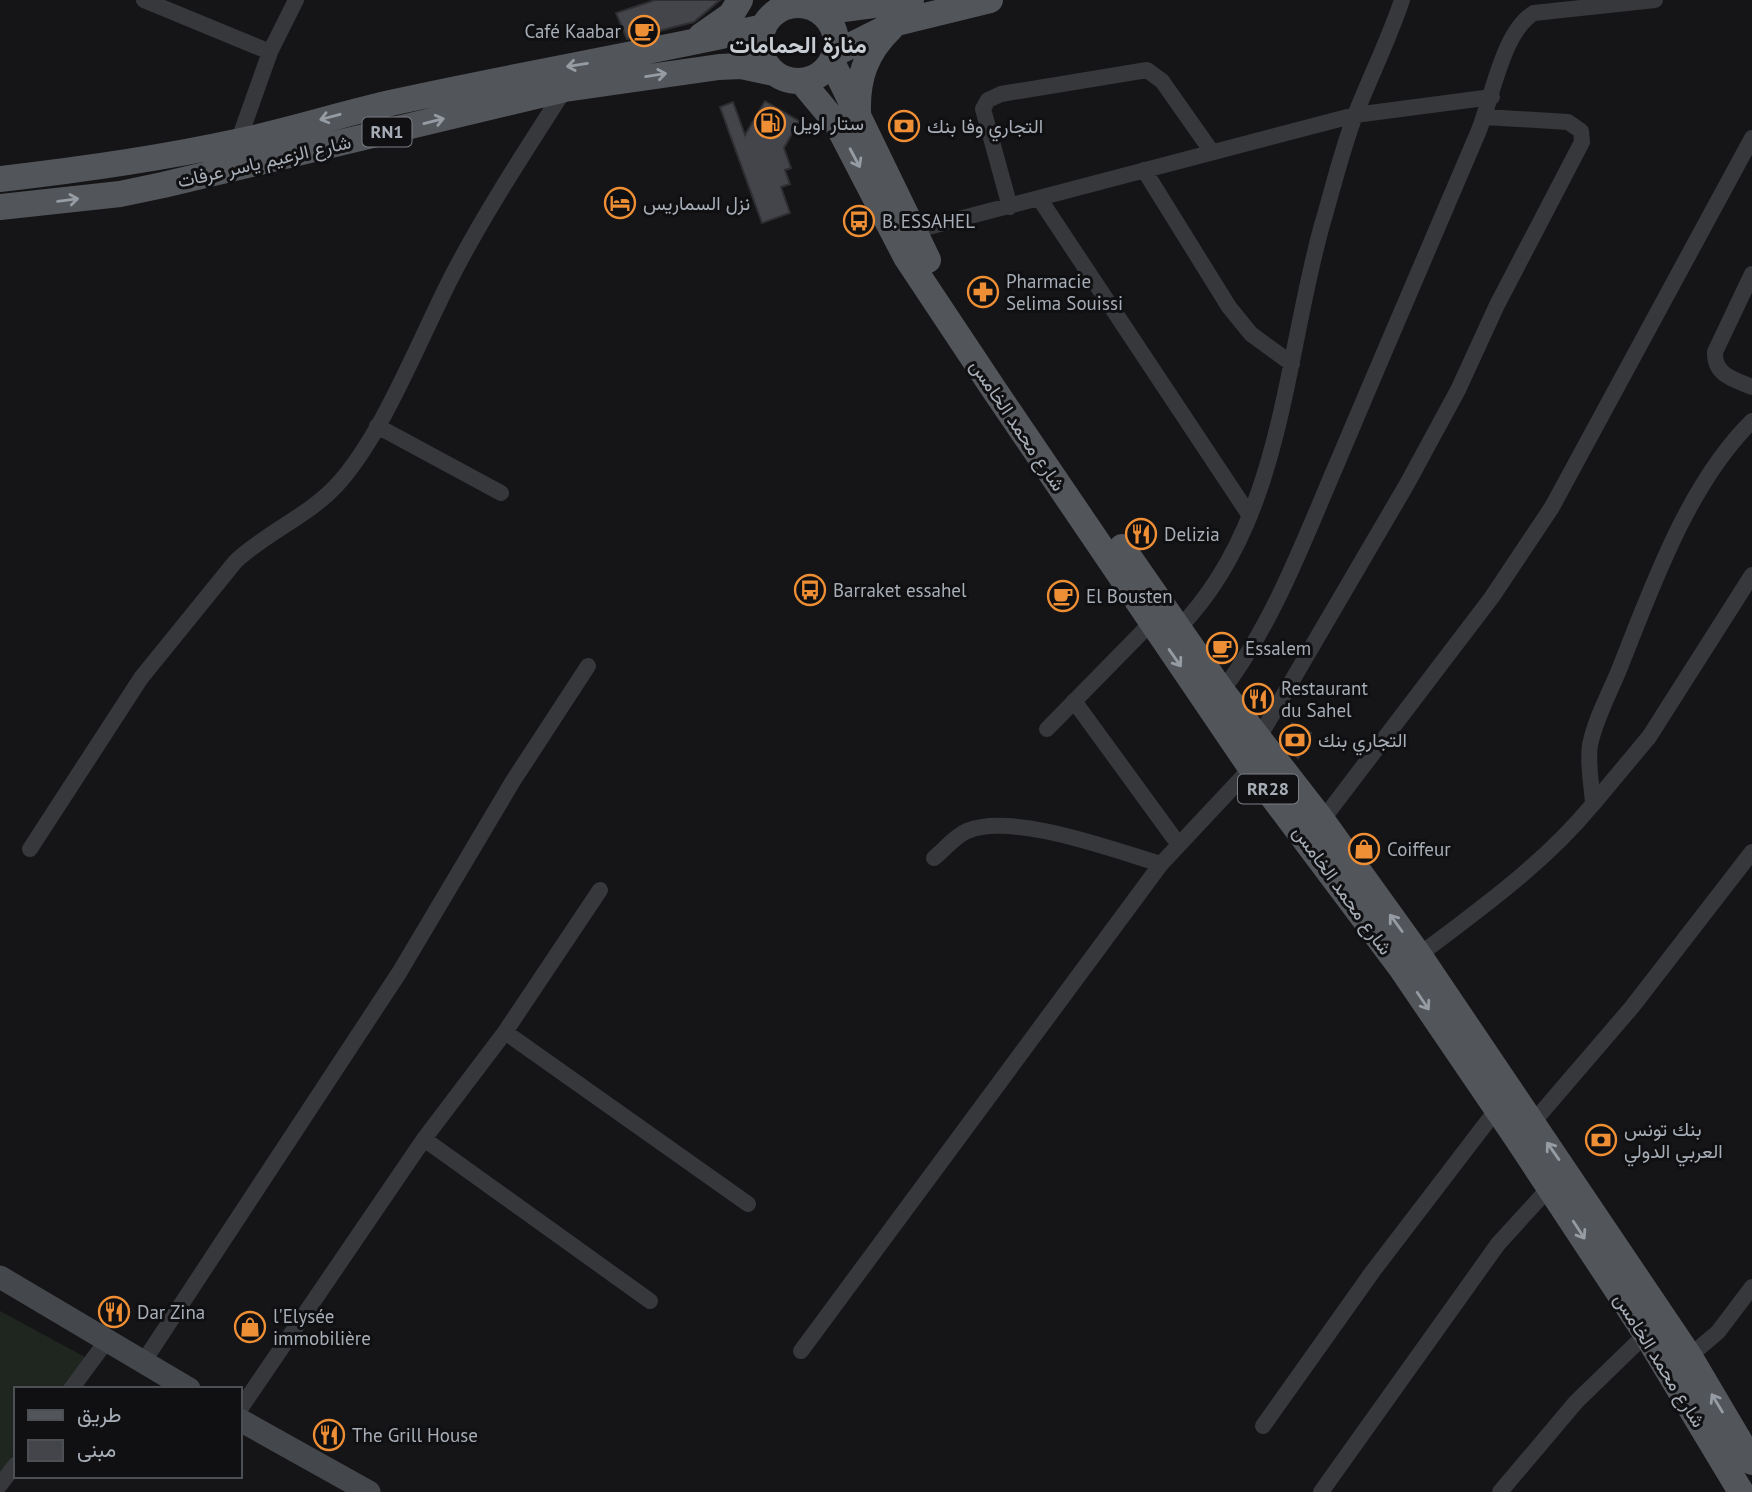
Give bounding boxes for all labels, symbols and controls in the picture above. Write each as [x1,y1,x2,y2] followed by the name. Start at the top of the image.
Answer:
[627,14,661,48] cafe icon: Café Kaabar
[524,19,622,43] place label: Café Kaabar
[729,30,867,60] district label: منارة الحمامات
[566,59,589,72] one-way arrow
[644,68,667,81] one-way arrow
[753,106,787,140] fuel station icon: ستار اويل
[887,109,921,143] bank icon: التجاري وفا بنك
[793,111,864,135] place label: ستار اويل
[320,112,342,125] one-way arrow
[422,114,445,127] one-way arrow
[927,114,1043,142] place label: التجاري وفا بنك
[362,118,412,146] road number: RN1
[175,129,353,194] street label: شارع الزعيم ياسر عرفات
[848,147,862,168] one-way arrow
[603,186,637,220] hotel icon: نزل السماريس
[643,191,750,215] place label: نزل السماريس
[56,193,79,206] one-way arrow
[842,204,876,238] bus stop icon: B. ESSAHEL
[882,209,975,233] place label: B. ESSAHEL
[1006,269,1123,315] place label: Pharmacie Selima Souissi
[966,275,1000,309] pharmacy icon: Pharmacie Selima Souissi
[964,355,1071,496] street label: شارع محمد الخامس
[1124,517,1158,551] restaurant icon: Delizia
[1164,522,1220,546] place label: Delizia
[793,573,827,607] bus stop icon: Barraket essahel
[833,578,967,602] place label: Barraket essahel
[1046,579,1080,613] cafe icon: El Bousten
[1086,584,1173,608] place label: El Bousten
[1205,631,1239,665] cafe icon: Essalem
[1245,636,1311,660] place label: Essalem
[1168,648,1182,667] one-way arrow
[1281,676,1368,722] place label: Restaurant du Sahel
[1241,682,1275,716] restaurant icon: Restaurant du Sahel
[1278,723,1312,757] bank icon: التجاري بنك
[1318,728,1407,756] place label: التجاري بنك
[1238,774,1298,804] road number: RR28
[1287,821,1398,960] street label: شارع محمد الخامس
[1347,832,1381,866] shop icon: Coiffeur
[1387,837,1451,861] place label: Coiffeur
[1389,914,1403,933] one-way arrow
[1416,991,1430,1011] one-way arrow
[1624,1117,1723,1167] place label: بنك تونس العربي الدولي
[1584,1123,1618,1157] bank icon: بنك تونس العربي الدولي
[1546,1142,1560,1161] one-way arrow
[1572,1220,1586,1240] one-way arrow
[1608,1288,1711,1432] street label: شارع محمد الخامس
[97,1295,131,1329] restaurant icon: Dar Zina
[137,1300,205,1324] place label: Dar Zina
[273,1304,371,1350] place label: l'Elysée immobilière
[233,1310,267,1344] shop icon: l'Elysée immobilière
[14,1387,242,1478] legend
[1710,1393,1723,1414] one-way arrow
[77,1401,122,1428] text: طريق
[312,1418,346,1452] restaurant icon: The Grill House
[352,1423,478,1447] place label: The Grill House
[77,1436,116,1463] text: مبنى

